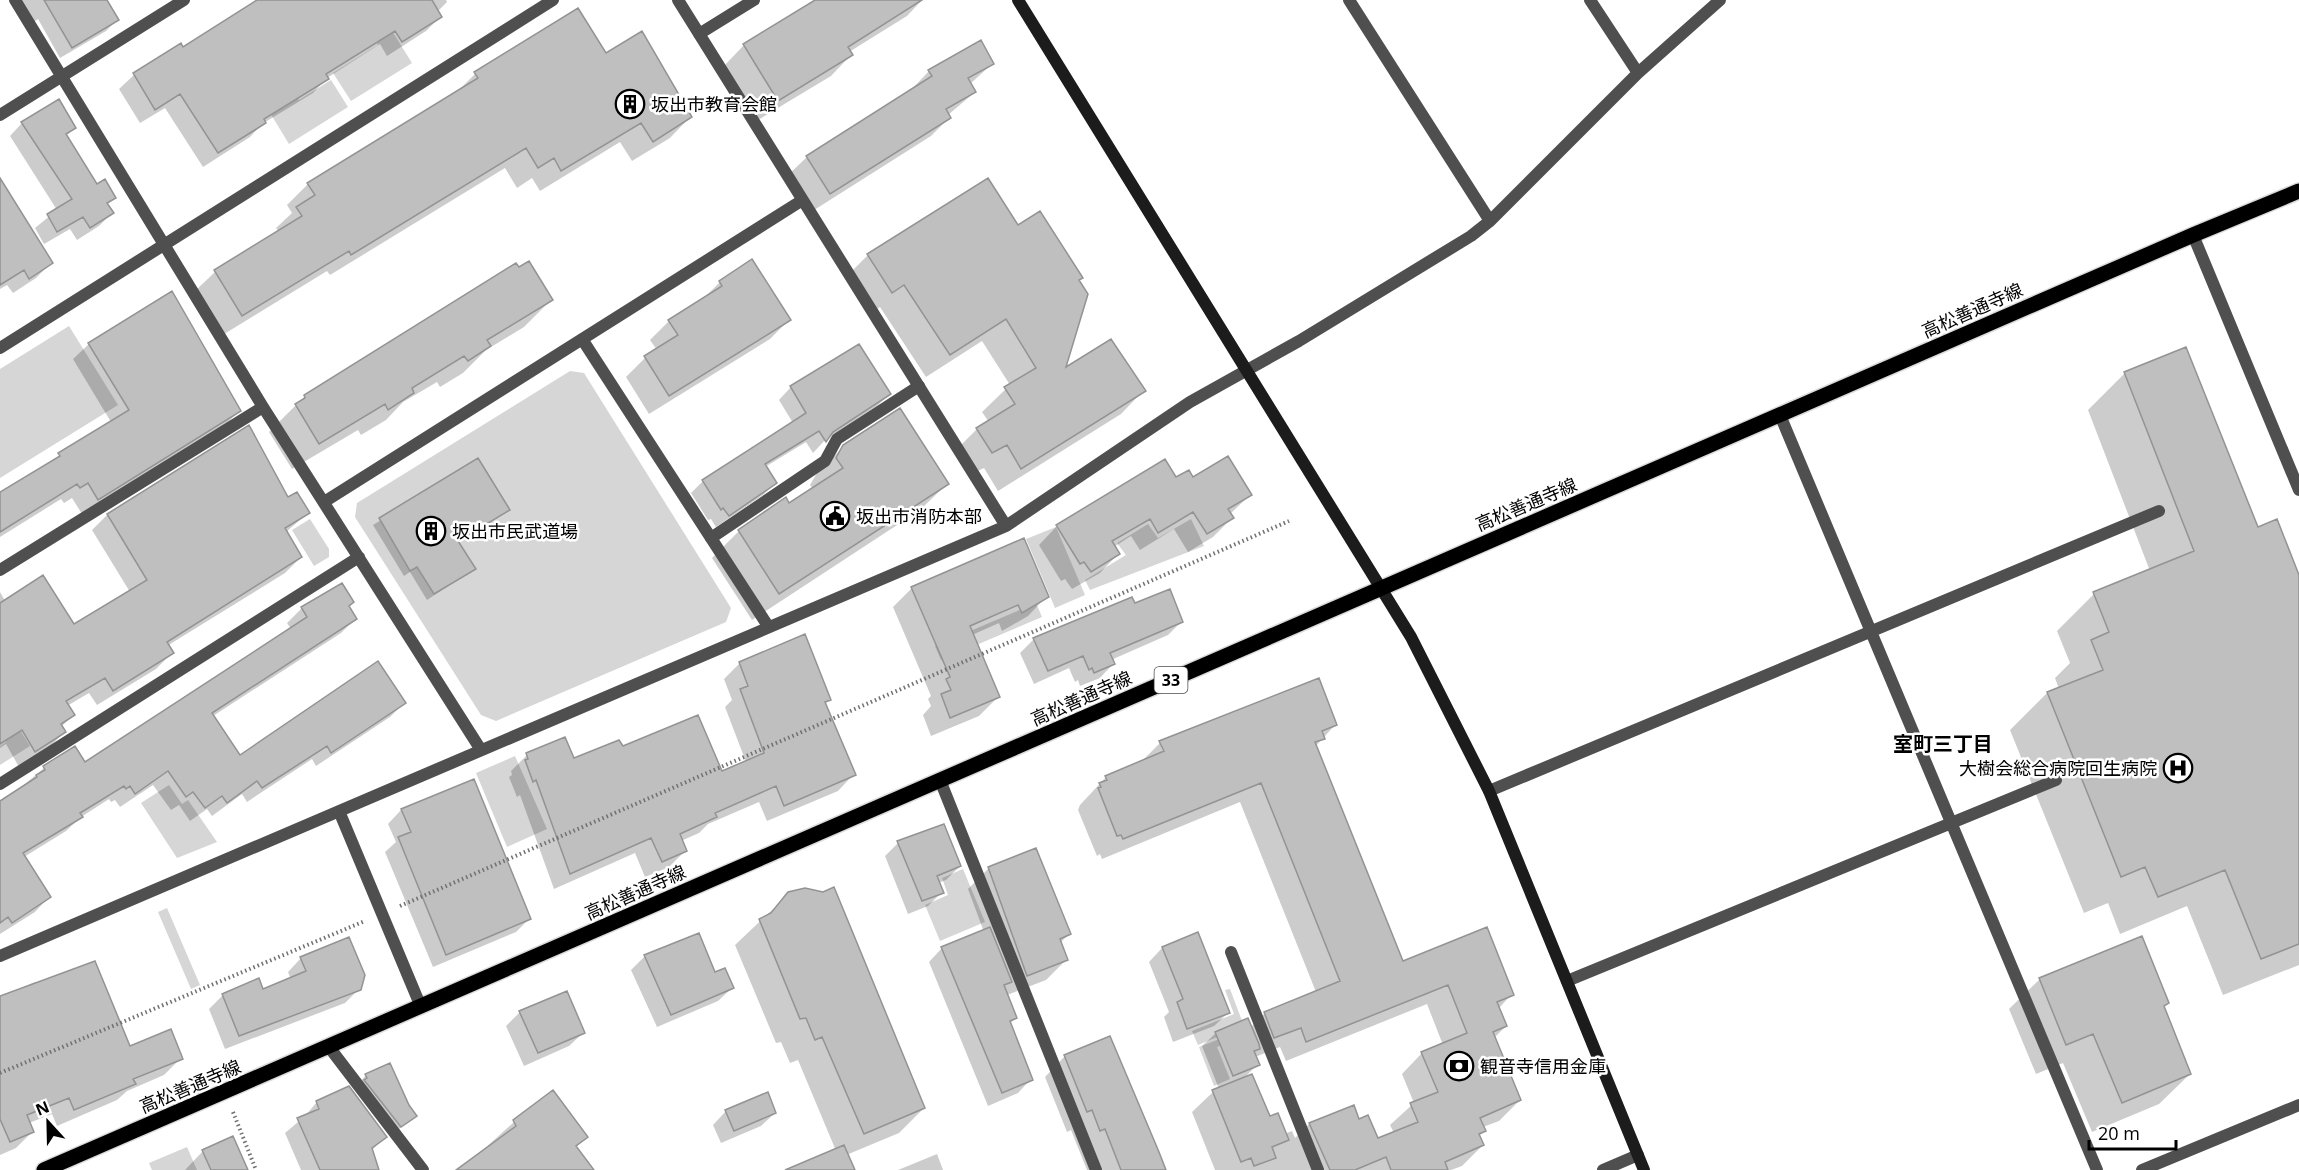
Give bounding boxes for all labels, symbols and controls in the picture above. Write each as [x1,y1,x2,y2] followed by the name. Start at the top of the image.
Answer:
[614,88,646,120] building icon: 坂出市教育会館
[651,92,777,116] place label: 坂出市教育会館
[1918,277,2026,343] street label: 高松善通寺線
[1472,472,1580,536] street label: 高松善通寺線
[819,500,851,532] public building icon: 坂出市消防本部
[856,504,982,528] place label: 坂出市消防本部
[415,515,447,547] building icon: 坂出市民武道場
[452,519,578,543] place label: 坂出市民武道場
[1027,665,1135,731] street label: 高松善通寺線
[1154,667,1188,693] road number: 33
[1893,730,1993,757] district label: 室町三丁目
[2162,752,2194,784] hospital icon: 大樹会総合病院回生病院
[1959,756,2157,780] place label: 大樹会総合病院回生病院
[581,859,689,925] street label: 高松善通寺線
[1443,1050,1475,1082] bank icon: 観音寺信用金庫
[136,1054,244,1118] street label: 高松善通寺線
[1480,1054,1606,1078] place label: 観音寺信用金庫
[18,1092,78,1152] north arrow
[32,1095,53,1121] text: N
[2089,1113,2176,1151] scale bar
[2098,1121,2140,1145] text: 20 m

